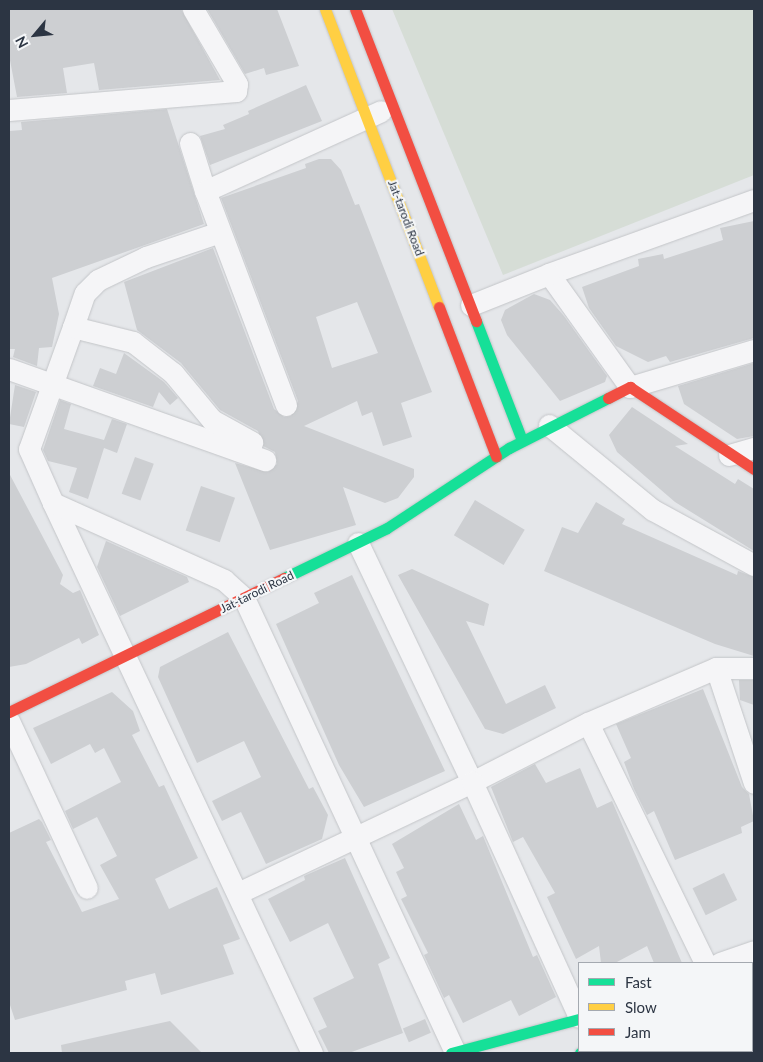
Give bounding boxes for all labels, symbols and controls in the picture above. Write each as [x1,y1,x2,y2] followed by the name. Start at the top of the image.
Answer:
[10,10,60,60] north arrow
[11,34,31,51] text: N
[385,178,427,258] street label: Jat-tarodi Road
[218,568,296,616] street label: Jat-tarodi Road
[578,962,753,1052] legend
[625,973,652,991] text: Fast
[625,998,657,1016] text: Slow
[625,1023,651,1041] text: Jam

